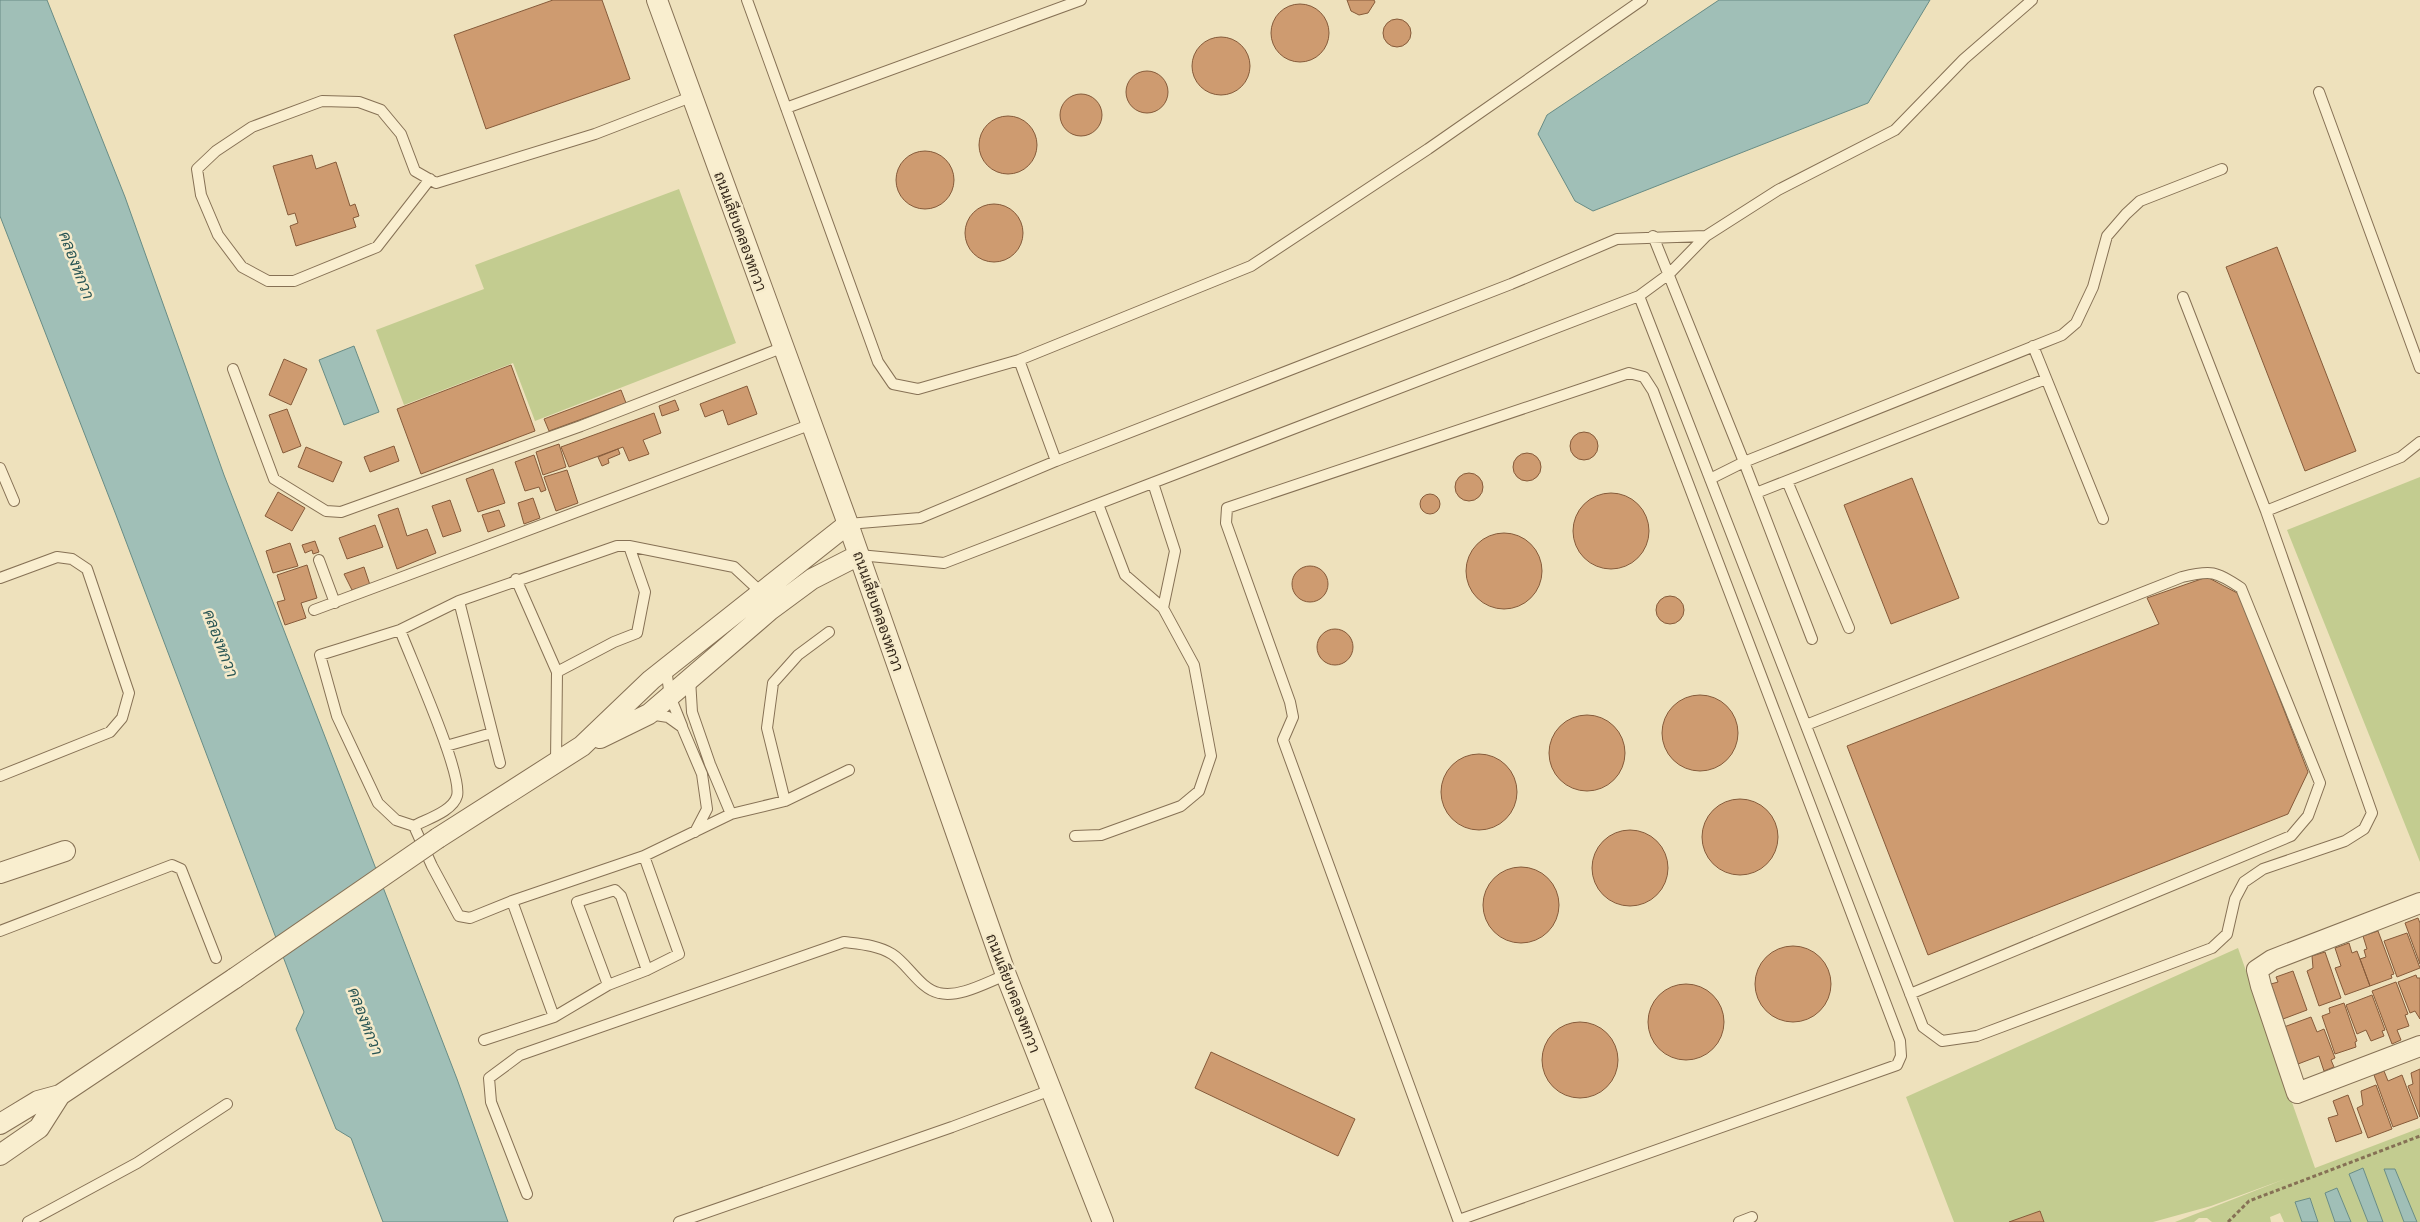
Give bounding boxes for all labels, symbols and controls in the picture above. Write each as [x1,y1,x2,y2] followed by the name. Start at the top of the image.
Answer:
[710,168,772,294] street label: ถนนเลียบคลองหกวา
[54,228,100,302] water label: คลองหกวา
[849,548,909,674] street label: ถนนเลียบคลองหกวา
[198,606,244,680] water label: คลองหกวา
[982,931,1046,1055] street label: ถนนเลียบคลองหกวา
[343,984,389,1058] water label: คลองหกวา

